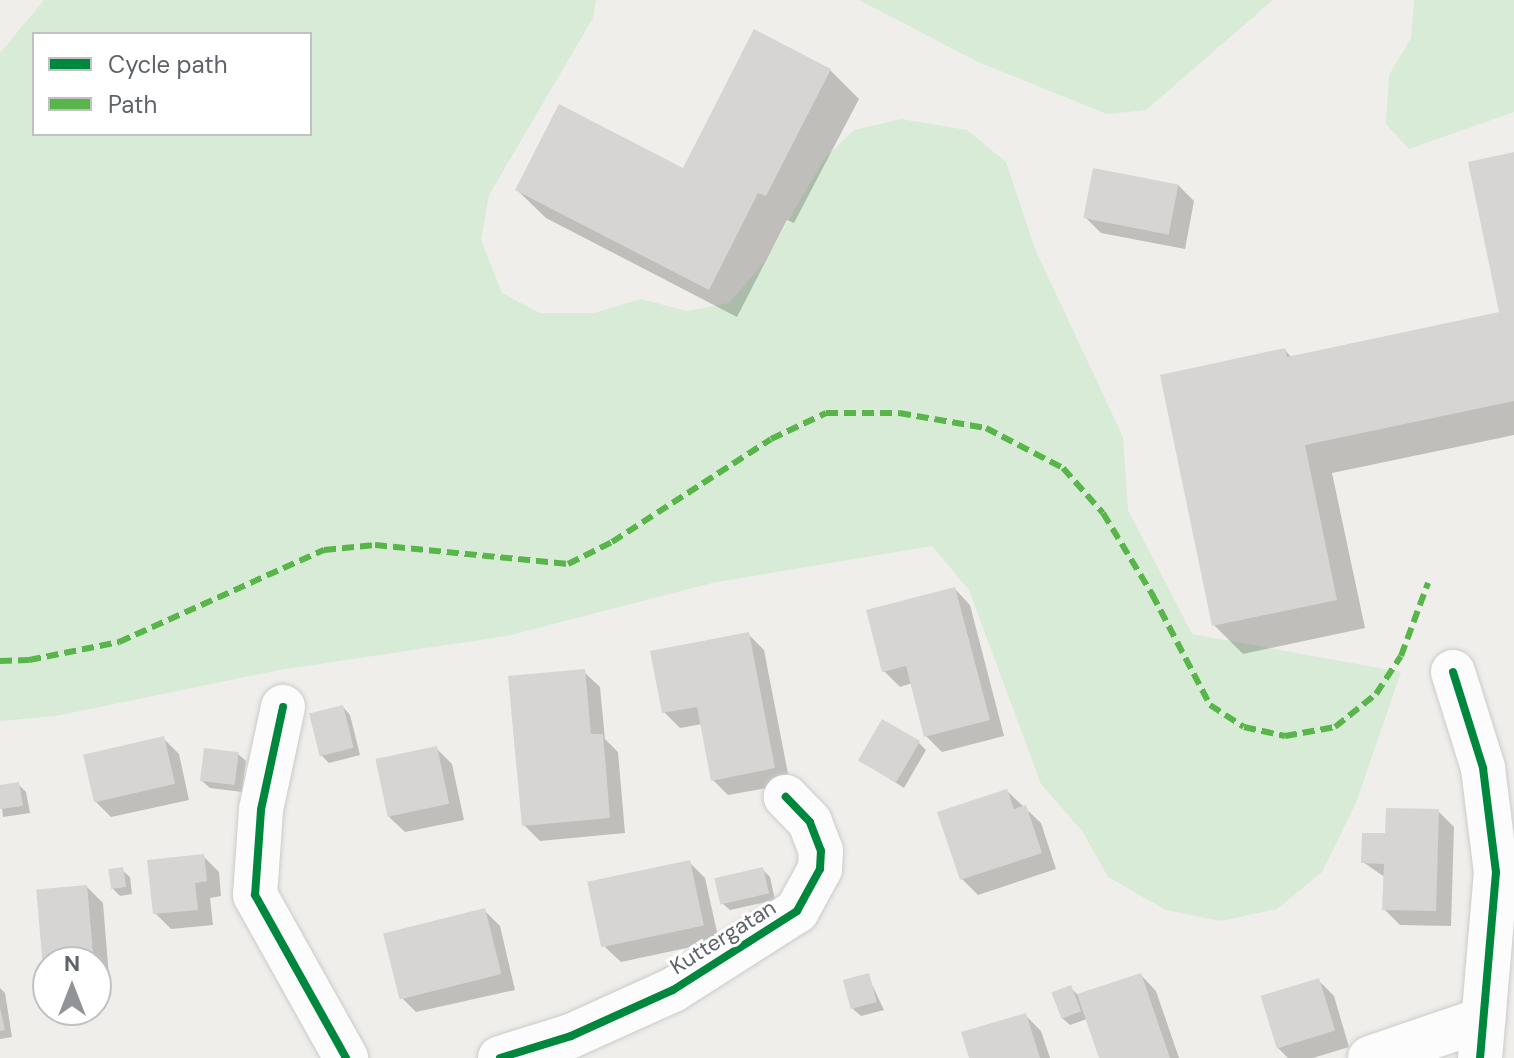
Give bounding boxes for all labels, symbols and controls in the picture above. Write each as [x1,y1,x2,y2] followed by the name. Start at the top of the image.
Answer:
[32,32,312,136] legend
[108,49,227,80] text: Cycle path
[108,89,157,120] text: Path
[665,894,781,980] street label: Kuttergatan
[32,946,112,1026] north arrow
[64,949,80,978] text: N

